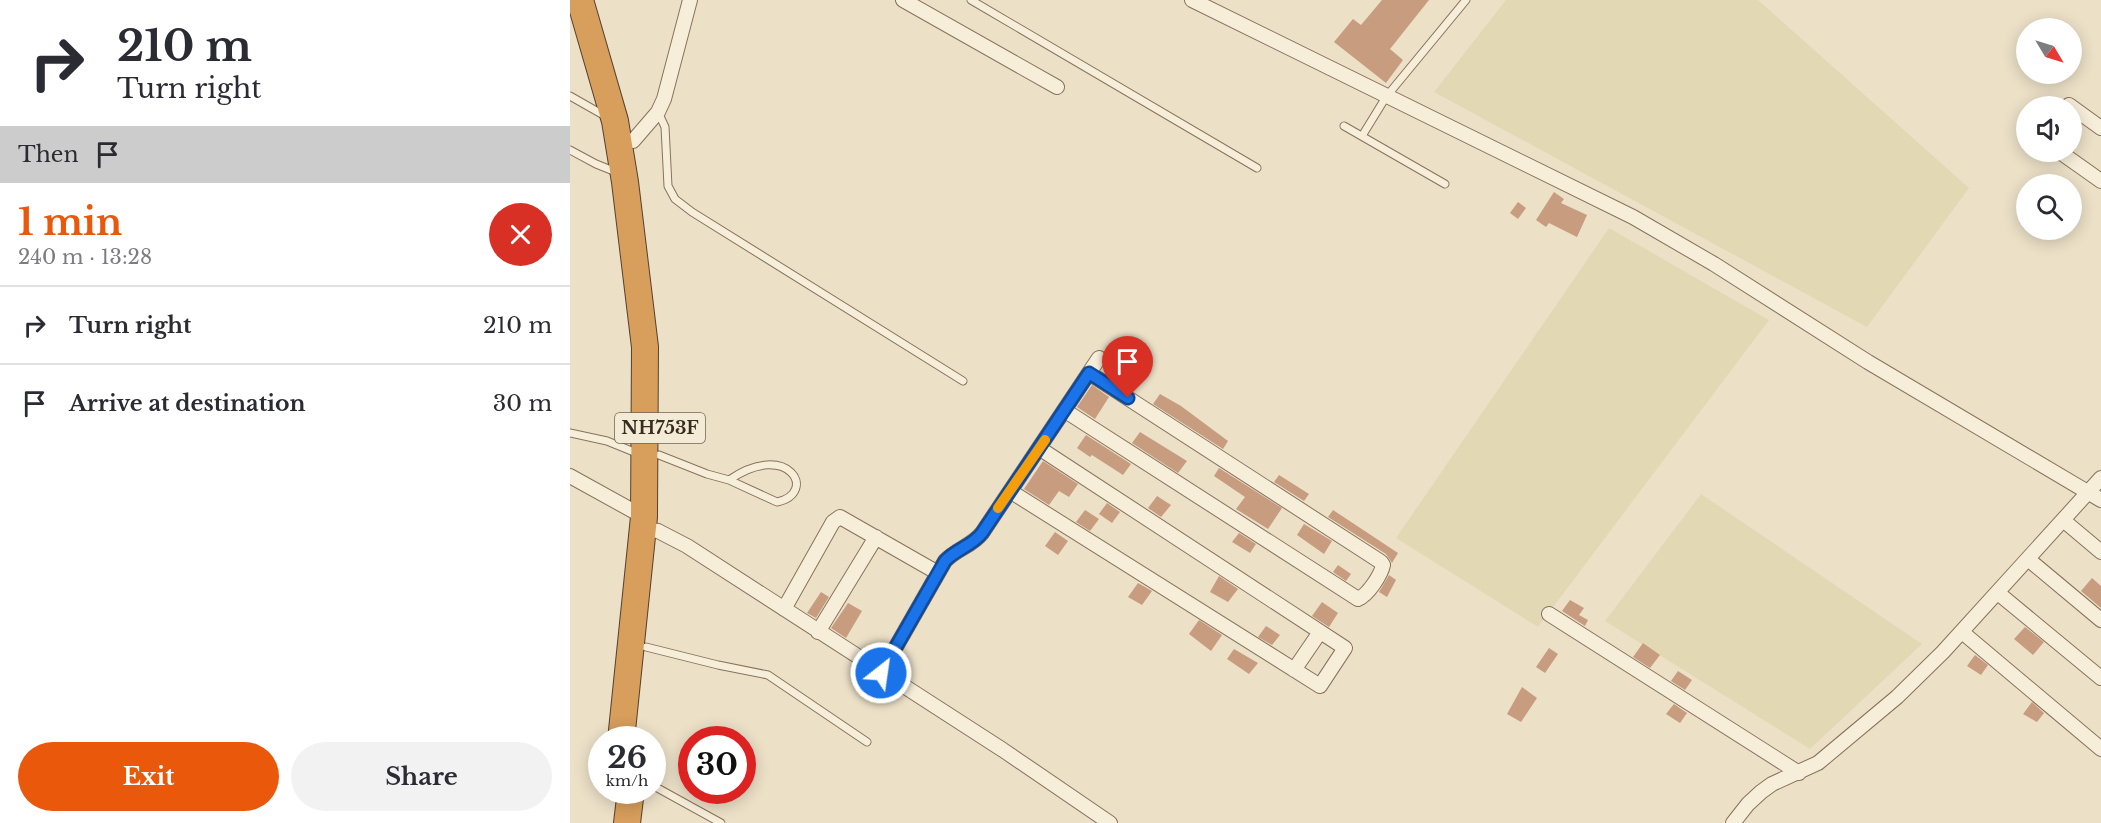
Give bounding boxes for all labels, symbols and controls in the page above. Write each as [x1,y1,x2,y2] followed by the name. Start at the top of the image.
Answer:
[2016,18,2082,84] north arrow
[2016,18,2082,240] map controls
[117,20,252,72] text: 210 m
[18,24,96,102] icon: right
[117,72,261,105] text: Turn right
[2016,96,2082,162] button: sound
[91,138,124,171] icon: arrive
[18,141,79,168] text: Then
[2016,174,2082,240] button: search
[18,200,122,245] text: 1 min
[489,203,552,266] button: close
[18,245,152,269] text: 240 m · 13:28
[18,309,51,342] icon: right
[69,312,191,339] text: Turn right
[483,312,552,339] text: 210 m
[1102,336,1153,398] pin
[1111,345,1144,378] icon: arrive
[18,387,51,420] icon: arrive
[69,390,306,417] text: Arrive at destination
[493,390,552,417] text: 30 m
[615,413,705,443] road number: NH753F
[849,641,913,705] position arrow
[678,726,756,804] speed limit sign: 30
[607,739,647,776] text: 26
[18,742,279,811] button: Exit
[291,742,552,811] button: Share
[606,771,648,790] text: km/h

